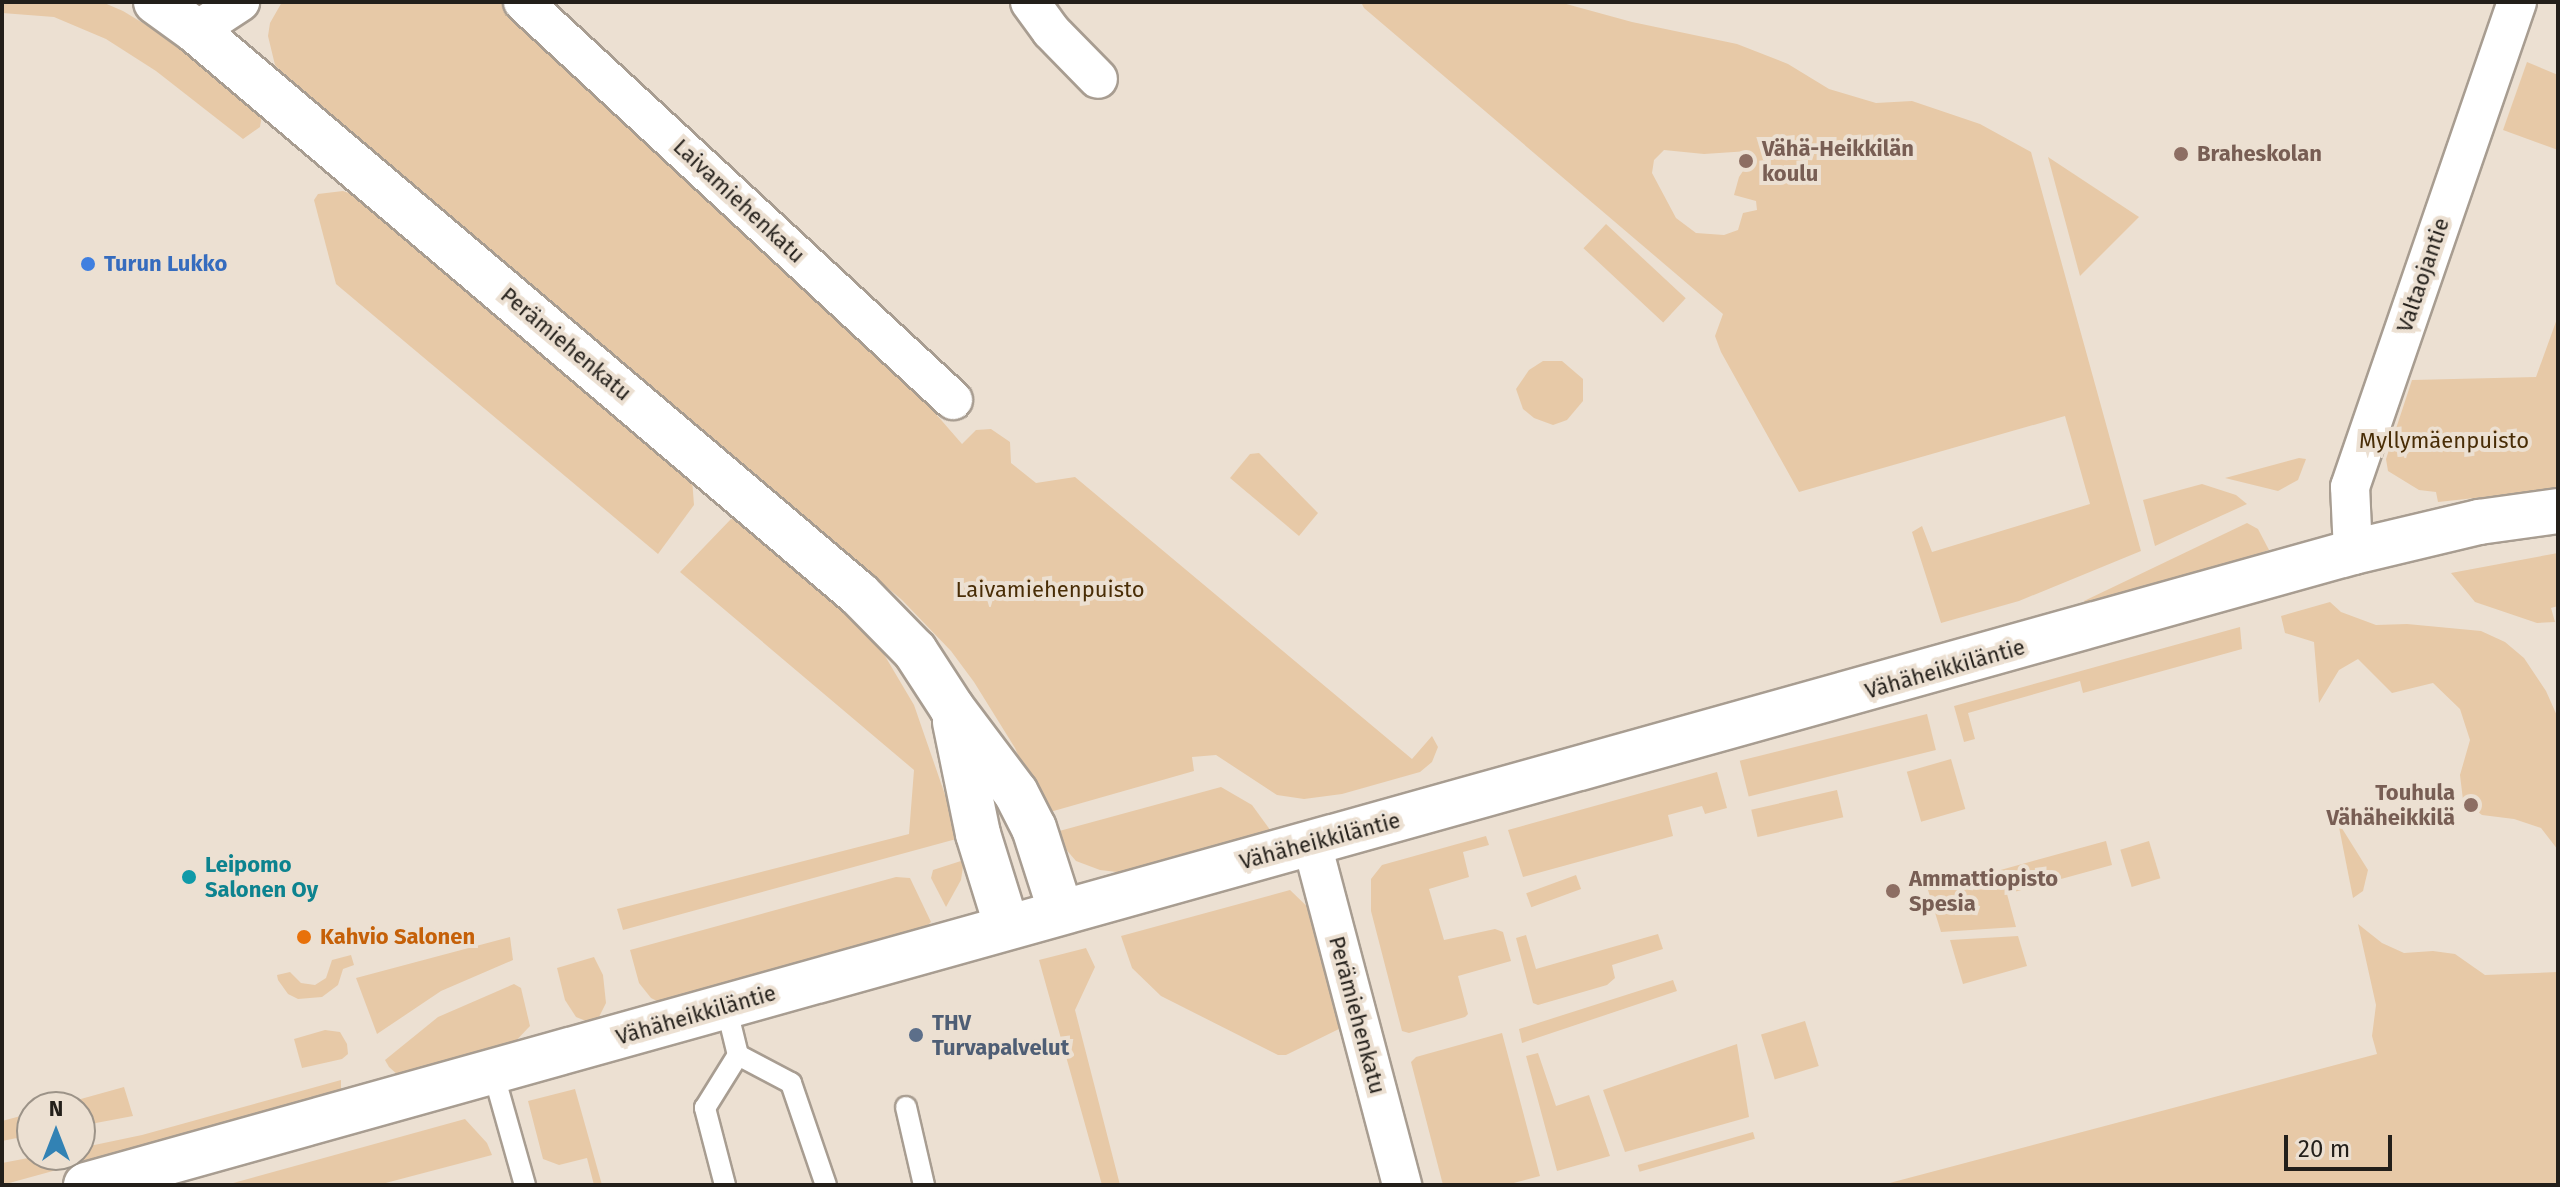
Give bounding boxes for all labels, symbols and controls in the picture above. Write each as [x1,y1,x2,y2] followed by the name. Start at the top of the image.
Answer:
[668,133,810,269] street label: Laivamiehenkatu
[1762,135,1914,186] place label: Vähä-Heikkilän koulu
[2197,141,2322,167] place label: Braheskolan
[2172,145,2190,163] marker: Braheskolan
[1737,152,1755,170] marker: Vähä-Heikkilän koulu
[2391,214,2455,336] street label: Valtaojantie
[104,251,227,277] place label: Turun Lukko
[79,255,97,273] marker: Turun Lukko
[495,282,637,406] street label: Perämiehenkatu
[2359,428,2529,454] park label: Myllymäenpuisto
[956,577,1144,603] park label: Laivamiehenpuisto
[1862,634,2028,704] street label: Vähäheikkiläntie
[2327,779,2455,830] place label: Touhula Vähäheikkilä
[2462,796,2480,814] marker: Touhula Vähäheikkilä
[1237,807,1403,875] street label: Vähäheikkiläntie
[205,851,318,902] place label: Leipomo Salonen Oy
[1909,865,2058,916] place label: Ammattiopisto Spesia
[180,868,198,886] marker: Leipomo Salonen Oy
[1884,882,1902,900] marker: Ammattiopisto Spesia
[320,924,475,950] place label: Kahvio Salonen
[295,928,313,946] marker: Kahvio Salonen
[1323,933,1391,1097] street label: Perämiehenkatu
[613,980,779,1050] street label: Vähäheikkiläntie
[932,1009,1069,1060] place label: THV Turvapalvelut
[907,1026,925,1044] marker: THV Turvapalvelut
[16,1091,96,1171] north arrow
[49,1095,63,1122] text: N
[2288,1119,2396,1169] scale bar
[2298,1135,2350,1163] text: 20 m

